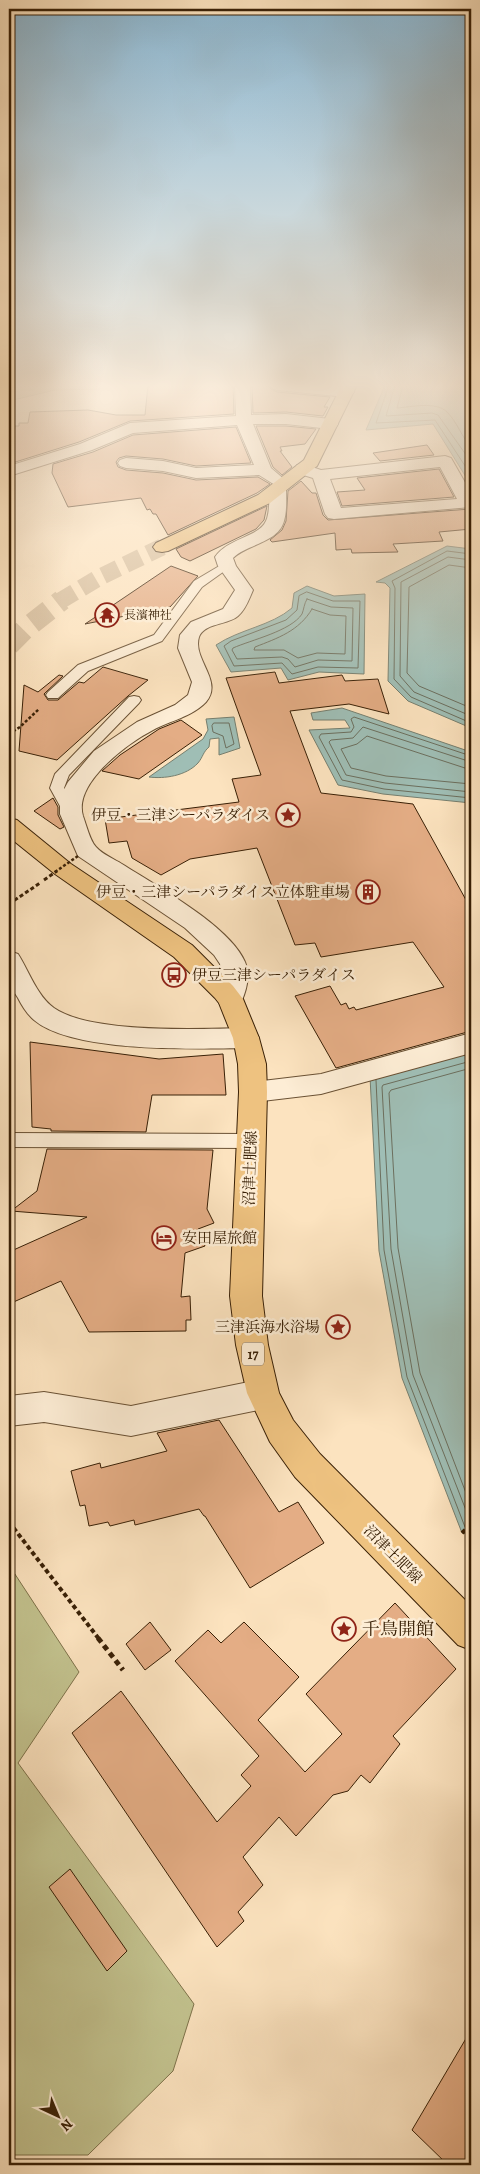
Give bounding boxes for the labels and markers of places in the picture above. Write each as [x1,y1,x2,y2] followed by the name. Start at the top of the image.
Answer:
[94,602,120,628] temple icon: 長濱神社
[124,607,172,623] place label: 長濱神社
[275,802,301,828] place icon: 伊豆・三津シーパラダイス
[91,805,270,825] place label: 伊豆・三津シーパラダイス
[355,879,381,905] building icon: 伊豆・三津シーパラダイス立体駐車場
[96,882,350,902] place label: 伊豆・三津シーパラダイス立体駐車場
[161,962,187,988] bus stop icon: 伊豆三津シーパラダイス
[192,965,356,985] place label: 伊豆三津シーパラダイス
[151,1225,177,1251] hotel icon: 安田屋旅館
[182,1228,257,1248] place label: 安田屋旅館
[325,1314,351,1340] place icon: 三津浜海水浴場
[215,1317,320,1337] place label: 三津浜海水浴場
[331,1616,357,1642] place icon: 千鳥開館
[362,1617,434,1641] place label: 千鳥開館

